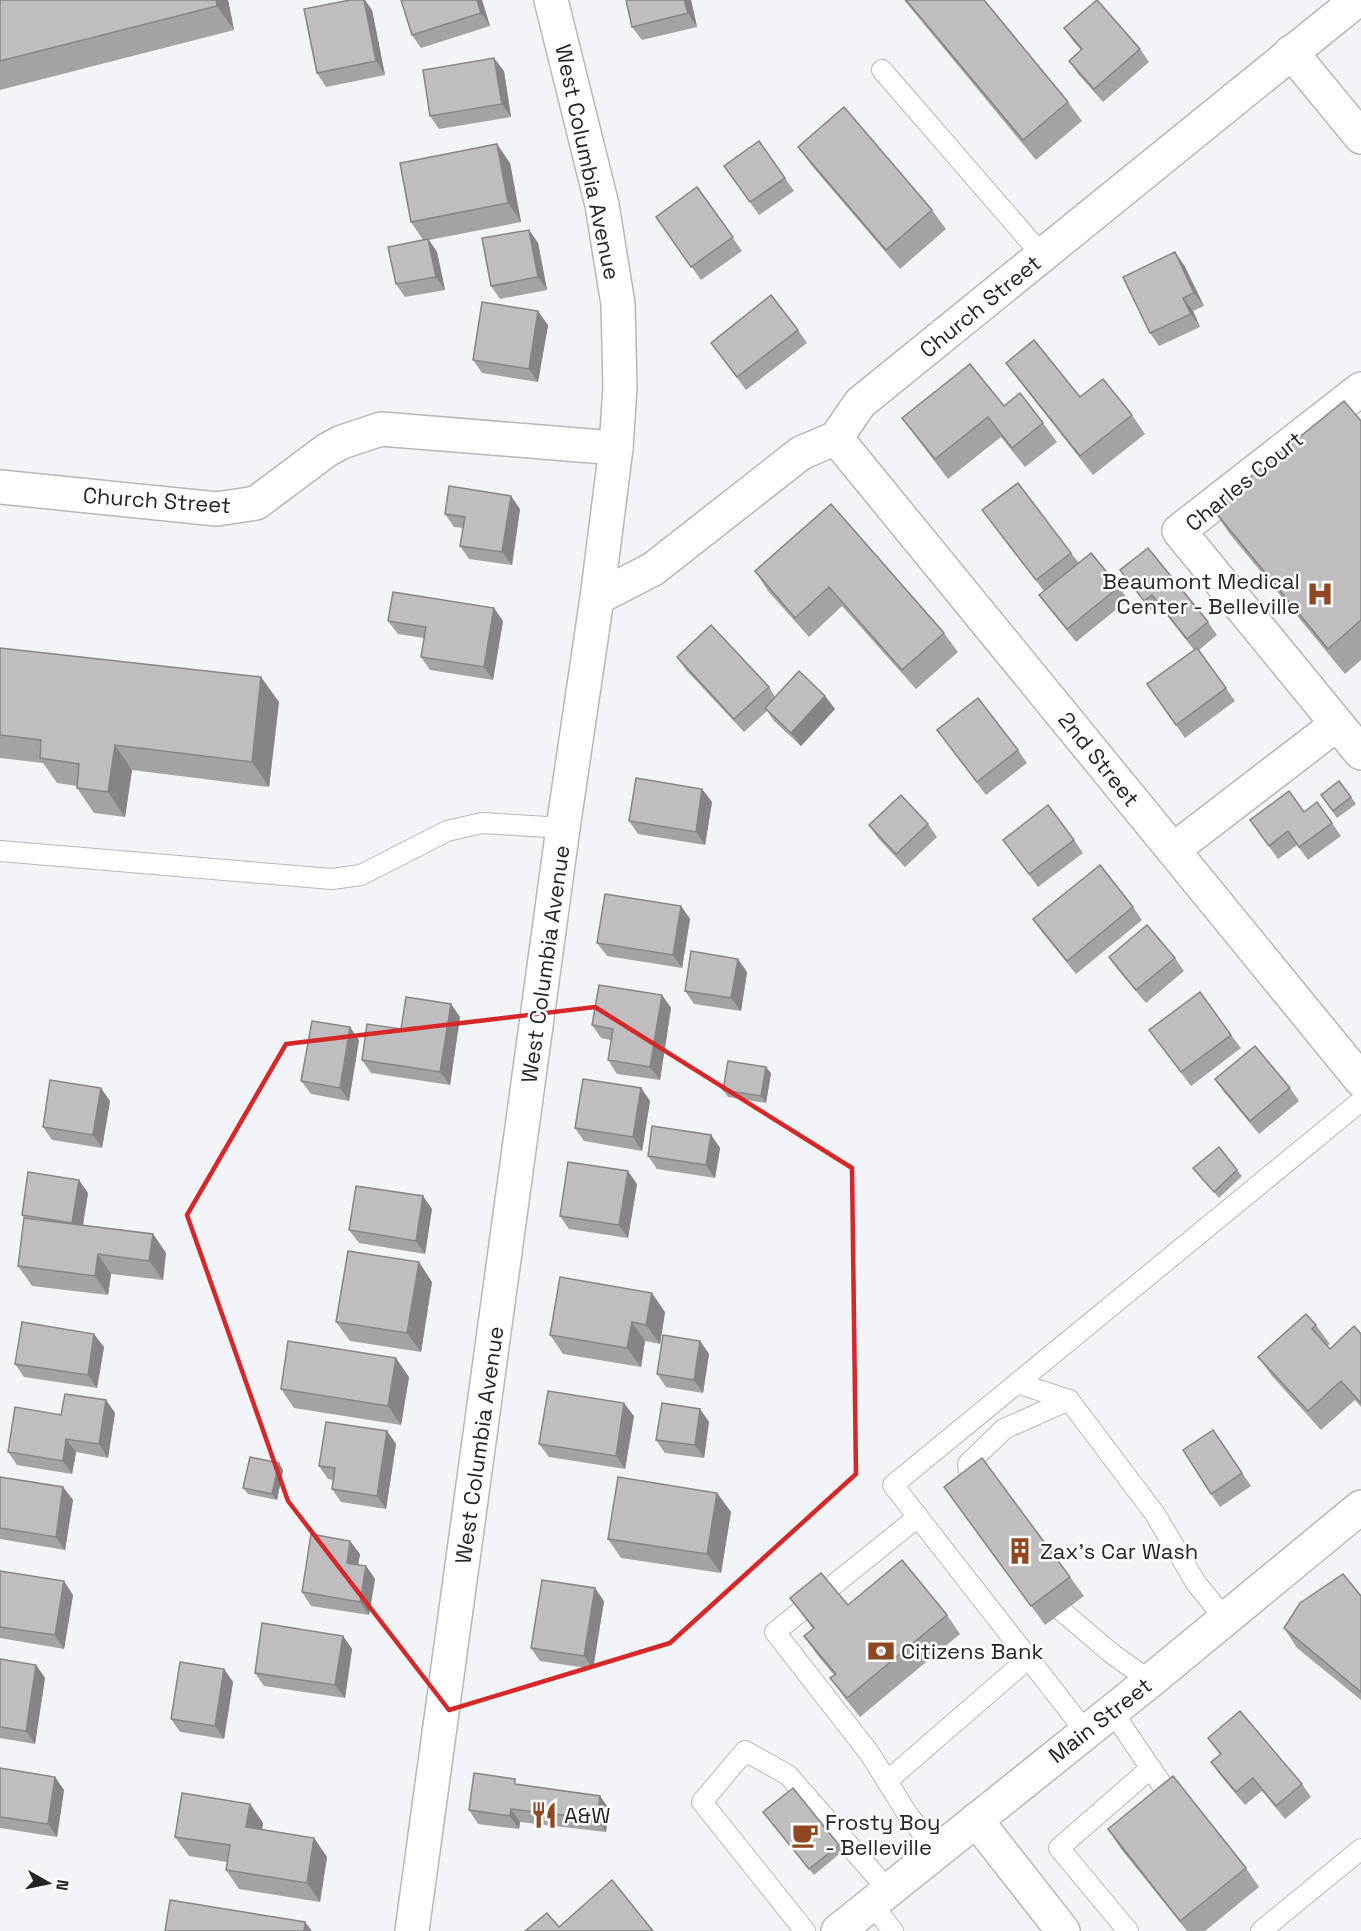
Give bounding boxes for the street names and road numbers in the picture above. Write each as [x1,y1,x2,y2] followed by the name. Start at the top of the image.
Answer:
[549,42,627,282] street label: West Columbia Avenue
[914,248,1046,364] street label: Church Street
[1179,425,1309,537] street label: Charles Court
[82,481,232,519] street label: Church Street
[1052,706,1146,812] street label: 2nd Street
[514,843,576,1085] street label: West Columbia Avenue
[448,1324,510,1566] street label: West Columbia Avenue
[1043,1671,1157,1769] street label: Main Street

